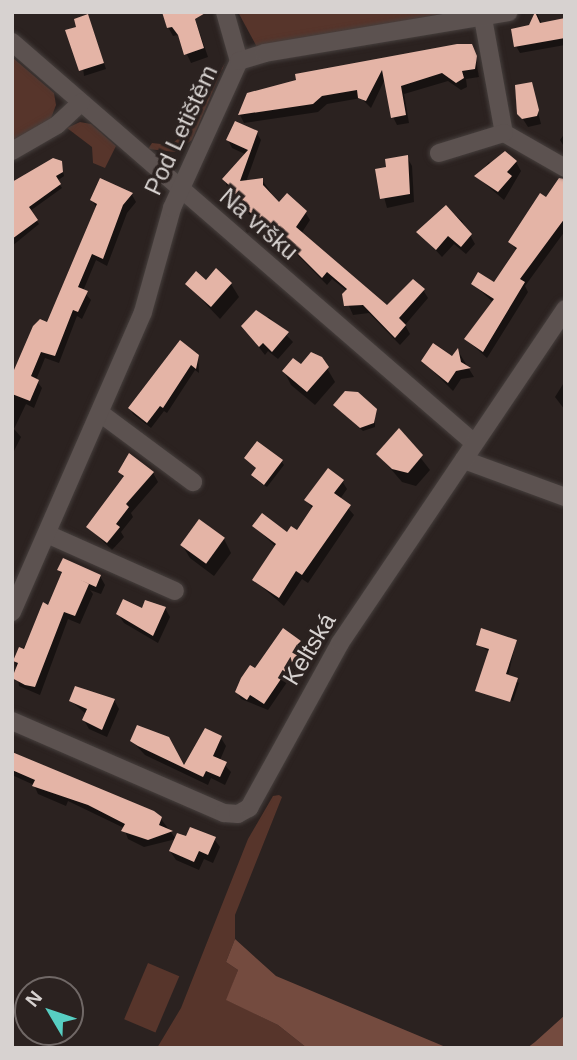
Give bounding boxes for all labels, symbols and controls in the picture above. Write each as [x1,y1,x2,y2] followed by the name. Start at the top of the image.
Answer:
[138,60,224,200] street label: Pod Letištěm
[214,182,304,266] street label: Na vršku
[276,608,342,690] street label: Keltská
[14,976,84,1046] north arrow
[21,987,46,1011] text: N

